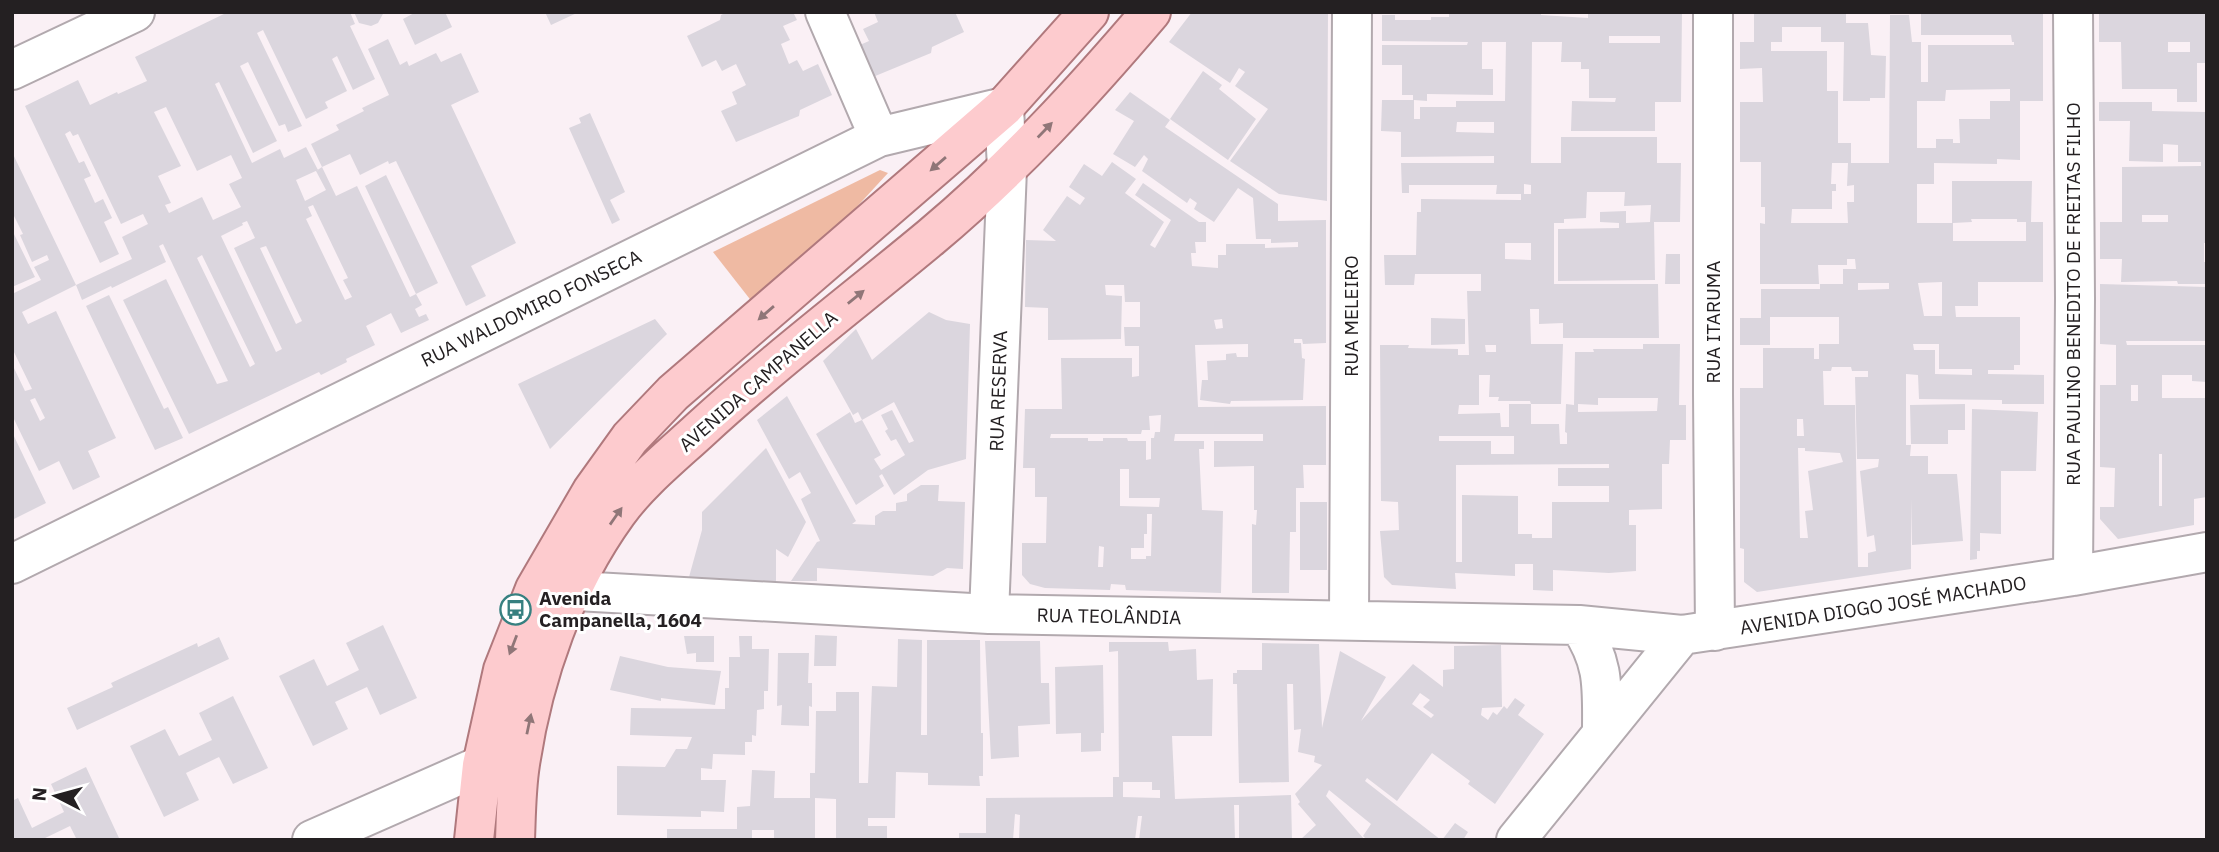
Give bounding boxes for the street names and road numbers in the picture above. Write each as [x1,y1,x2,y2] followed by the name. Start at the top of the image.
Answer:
[2061,102,2085,486] street label: RUA PAULINO BENEDITO DE FREITAS FILHO
[417,244,645,372] street label: RUA WALDOMIRO FONSECA
[1339,255,1363,377] street label: RUA MELEIRO
[1701,261,1725,383] street label: RUA ITARUMA
[674,305,842,457] street label: AVENIDA CAMPANELLA
[984,330,1012,452] street label: RUA RESERVA
[1738,570,2028,640] street label: AVENIDA DIOGO JOSÉ MACHADO
[1036,603,1182,629] street label: RUA TEOLÂNDIA

